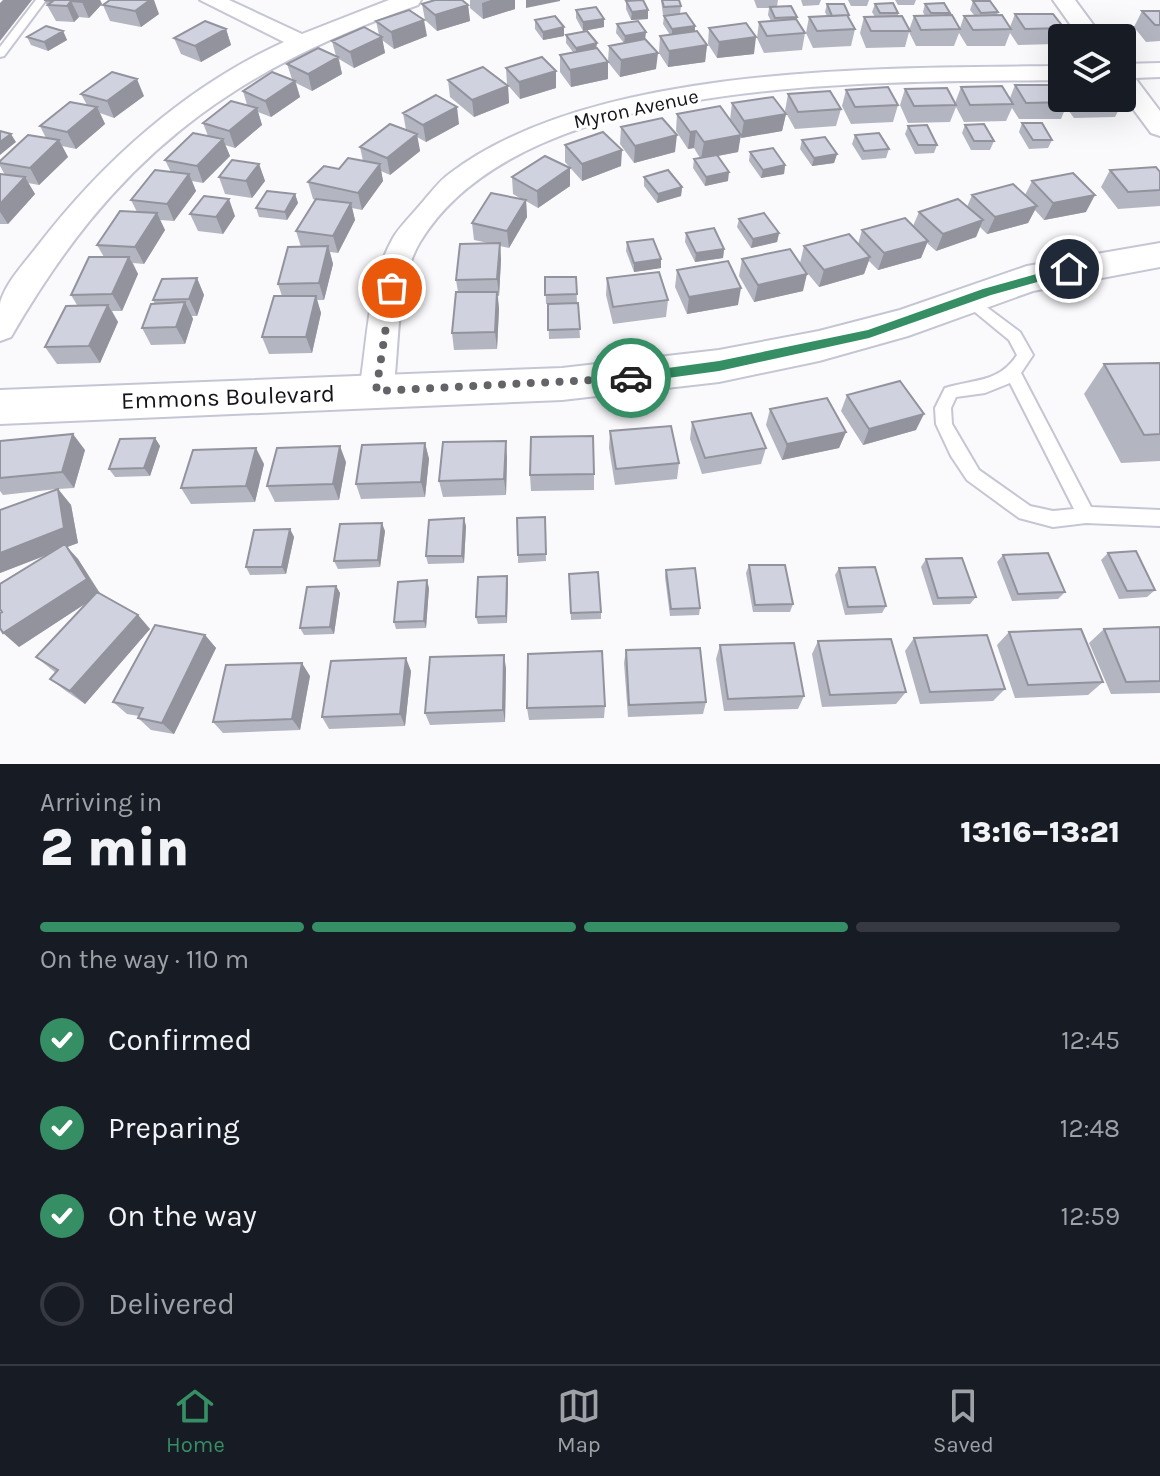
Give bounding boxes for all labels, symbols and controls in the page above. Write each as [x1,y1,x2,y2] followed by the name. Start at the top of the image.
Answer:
[1048,24,1136,112] map controls
[1048,24,1136,112] button: layers
[571,85,701,133] street label: Myron Avenue
[1035,235,1103,303] pin
[1047,247,1091,291] icon: home
[358,254,426,322] pin
[370,266,414,310] icon: bag
[591,338,671,418] courier
[609,356,653,400] icon: car
[121,379,335,415] street label: Emmons Boulevard
[40,787,162,818] text: Arriving in
[960,814,1120,850] text: 13:16–13:21
[40,817,189,878] text: 2 min
[40,944,249,975] text: On the way · 110 m
[40,1018,84,1062] icon: check
[108,1022,252,1058] text: Confirmed
[1061,1025,1120,1056] text: 12:45
[40,1106,84,1150] icon: check
[108,1110,240,1146] text: Preparing
[1060,1113,1120,1144] text: 12:48
[40,1194,84,1238] icon: check
[108,1198,257,1234] text: On the way
[1061,1201,1120,1232] text: 12:59
[108,1286,235,1322] text: Delivered
[166,1384,225,1458] tab: Home
[557,1384,601,1458] tab: Map
[933,1384,994,1458] tab: Saved

